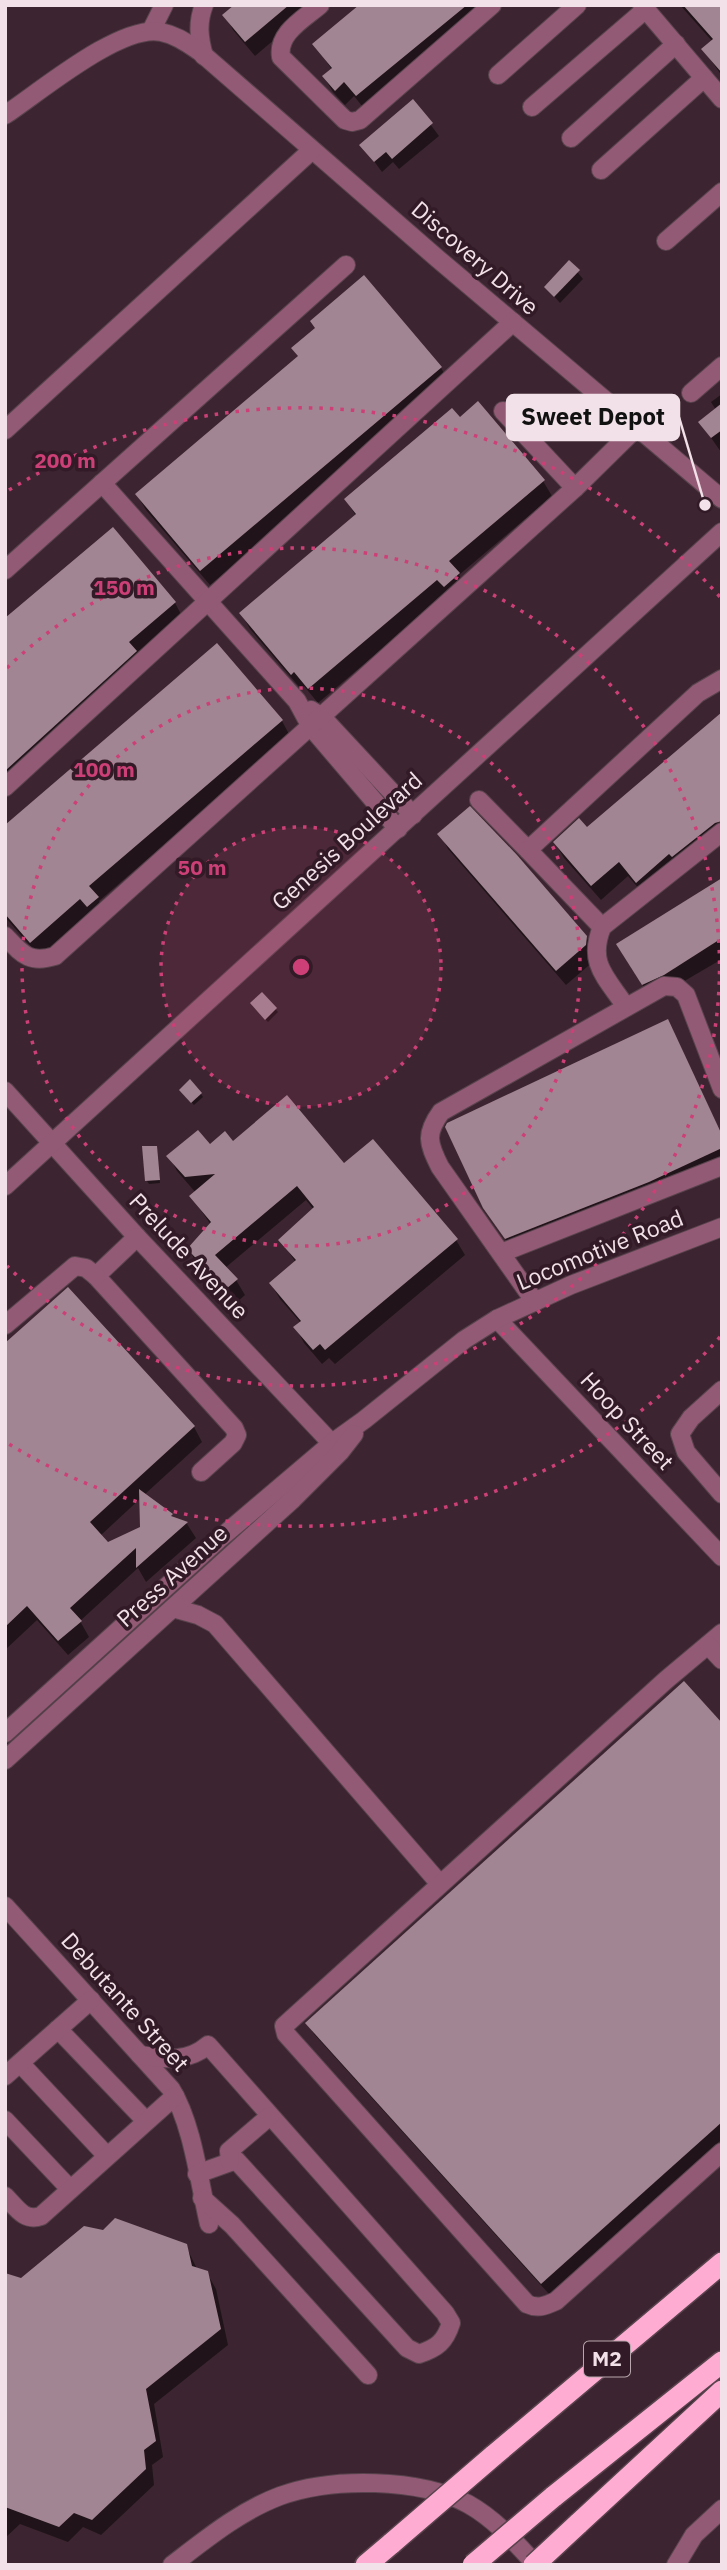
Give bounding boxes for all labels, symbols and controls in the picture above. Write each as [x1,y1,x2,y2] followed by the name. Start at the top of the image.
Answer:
[406,194,546,321] street label: Discovery Drive
[507,395,679,440] callout: Sweet Depot
[521,400,665,432] text: Sweet Depot
[34,446,96,474] text: 200 m
[93,573,155,601] text: 150 m
[73,755,135,783] text: 100 m
[265,765,428,916] street label: Genesis Boulevard
[178,853,226,881] text: 50 m
[289,955,313,979] centre of rings
[123,1186,256,1325] street label: Prelude Avenue
[512,1202,687,1296] street label: Locomotive Road
[575,1365,681,1476] street label: Hoop Street
[110,1518,233,1633] street label: Press Avenue
[55,1926,196,2077] street label: Debutante Street
[584,2342,630,2376] road number: M2

